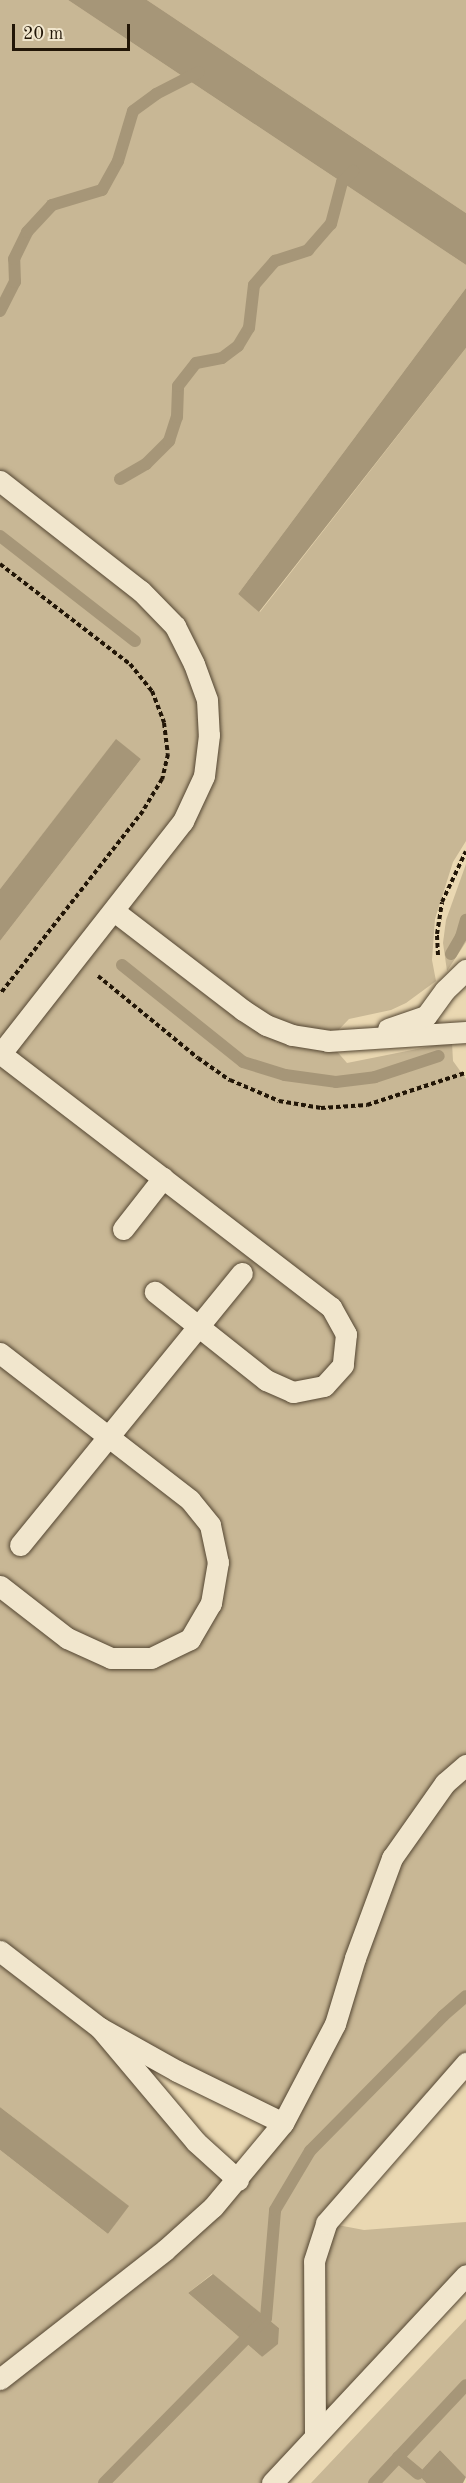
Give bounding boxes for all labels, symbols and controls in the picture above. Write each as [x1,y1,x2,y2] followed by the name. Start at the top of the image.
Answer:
[15,12,134,50] scale bar
[23,25,63,43] text: 20 m

